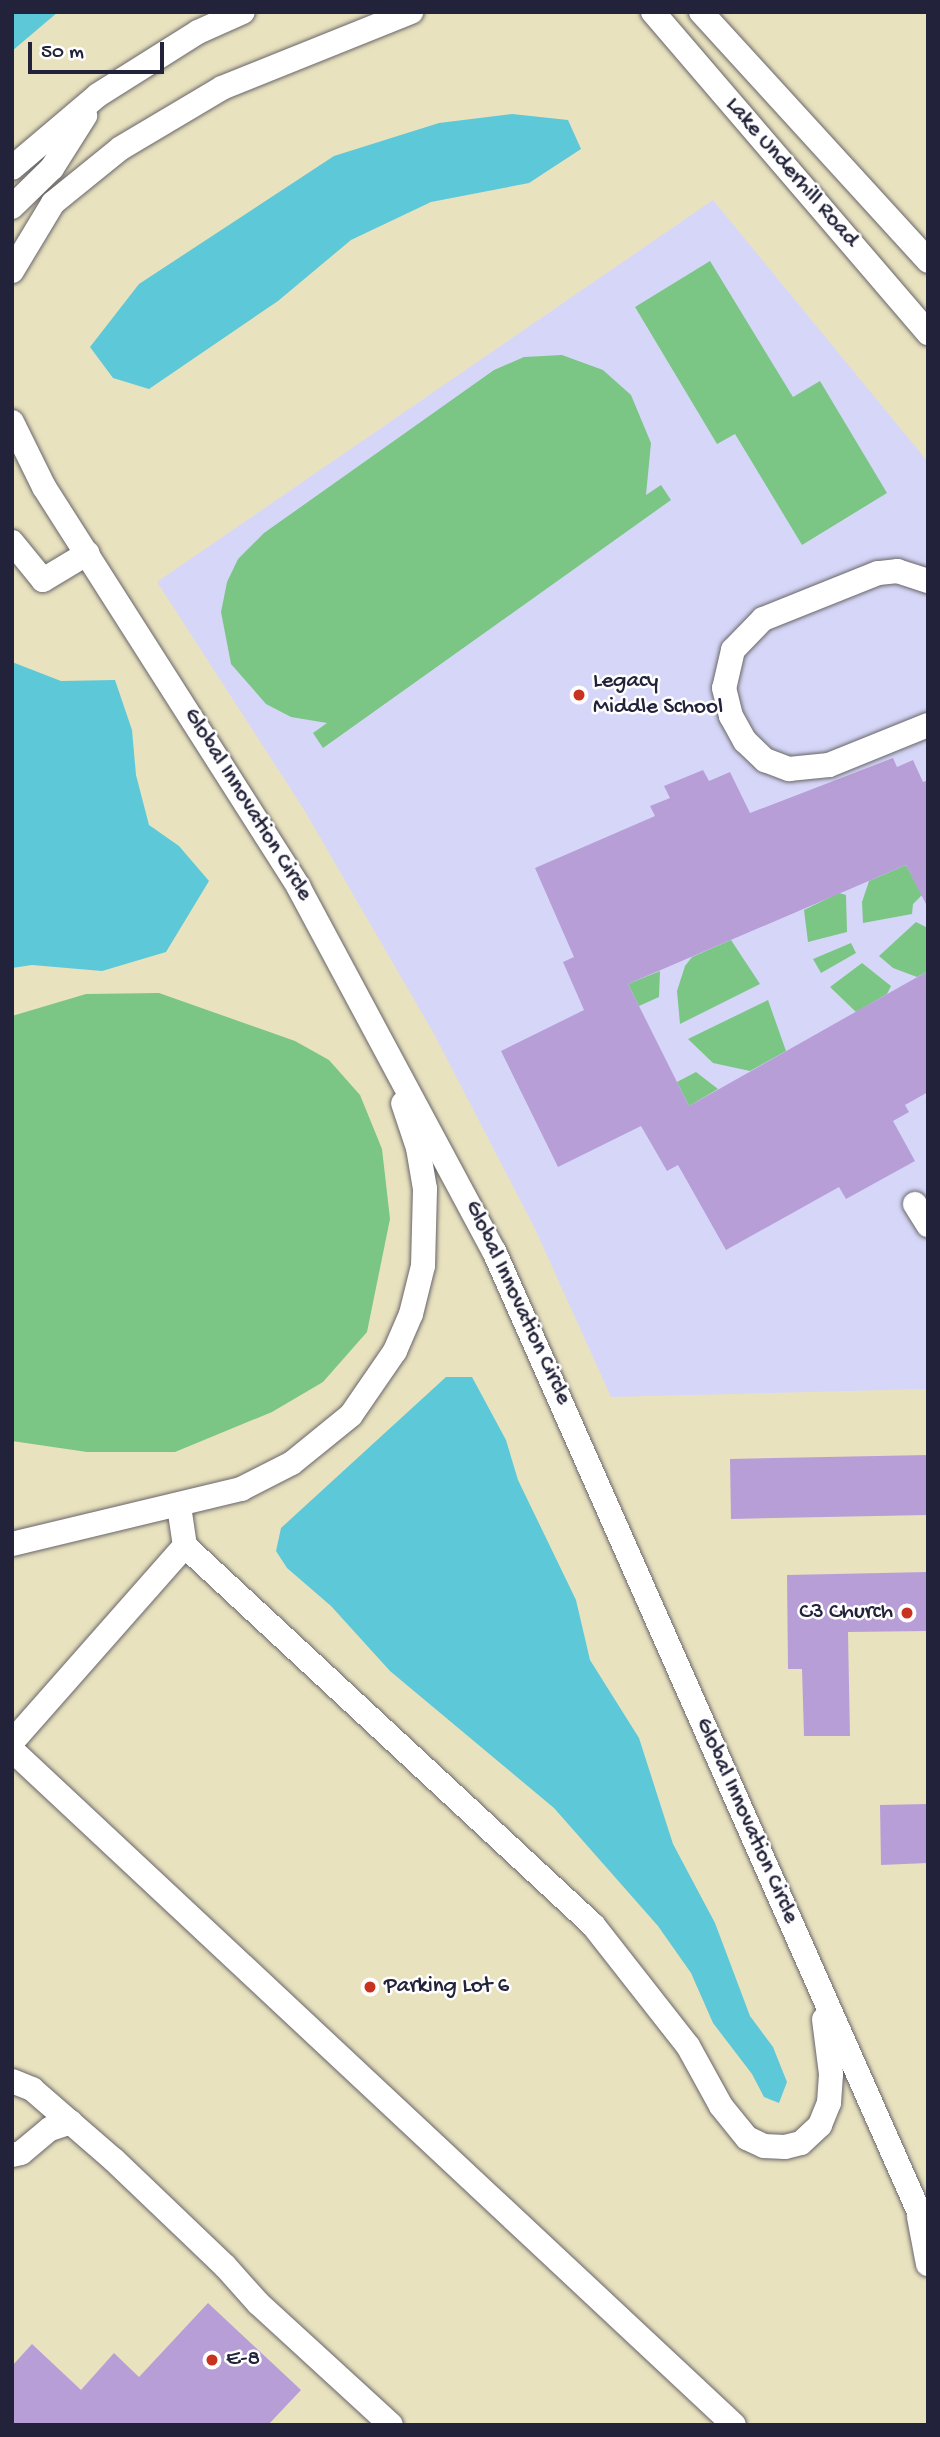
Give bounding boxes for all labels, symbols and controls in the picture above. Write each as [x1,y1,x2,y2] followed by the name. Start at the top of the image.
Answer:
[32,28,168,72] scale bar
[41,41,84,66] text: 50 m
[718,92,864,254] street label: Lake Underhill Road
[593,668,723,722] place label: Legacy Middle School
[571,687,587,703] marker: Legacy Middle School
[176,703,318,907] street label: Global Innovation Circle
[458,1196,576,1410] street label: Global Innovation Circle
[799,1599,893,1627] place label: C3 Church
[899,1605,915,1621] marker: C3 Church
[688,1714,804,1928] street label: Global Innovation Circle
[384,1973,509,2001] place label: Parking Lot 6
[362,1979,378,1995] marker: Parking Lot 6
[226,2346,260,2374] place label: E-8
[204,2352,220,2368] marker: E-8

